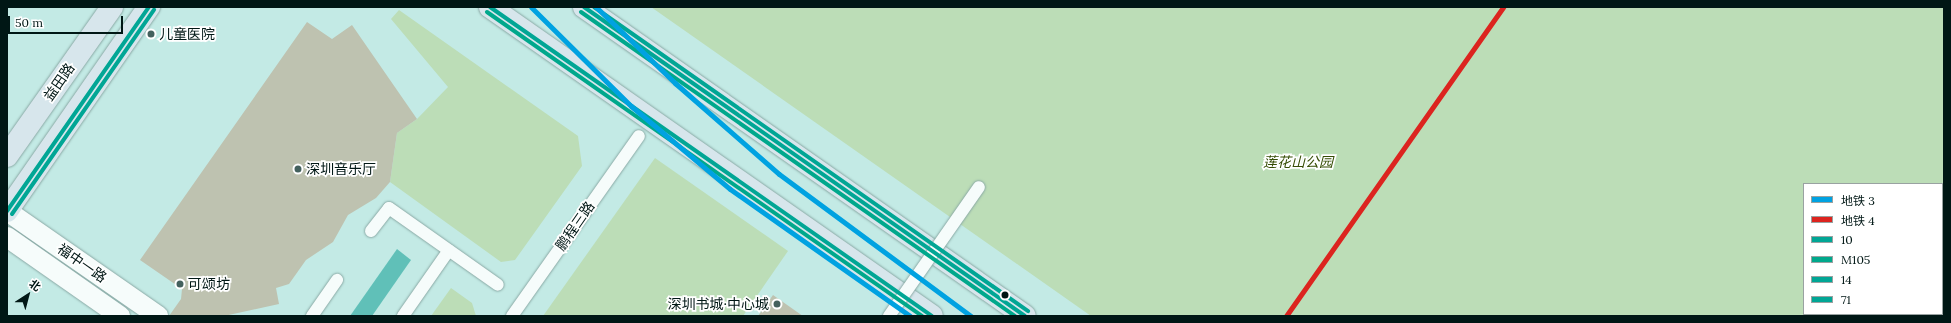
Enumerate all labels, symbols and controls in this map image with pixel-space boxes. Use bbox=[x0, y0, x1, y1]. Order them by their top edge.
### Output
scale bar bbox=[10, 8, 125, 34]
text: 50 m bbox=[15, 15, 43, 30]
place label: 儿童医院 bbox=[159, 26, 215, 42]
marker: 儿童医院 bbox=[146, 29, 156, 39]
street label: 益田路 bbox=[40, 60, 78, 104]
park label: 莲花山公园 bbox=[1263, 154, 1333, 170]
place label: 深圳音乐厅 bbox=[306, 161, 376, 177]
marker: 深圳音乐厅 bbox=[293, 164, 303, 174]
legend bbox=[1803, 183, 1943, 315]
text: 地铁 3 bbox=[1841, 193, 1875, 208]
street label: 鹏程三路 bbox=[552, 198, 598, 254]
text: 地铁 4 bbox=[1841, 213, 1875, 228]
text: 10 bbox=[1841, 232, 1853, 247]
street label: 福中一路 bbox=[54, 240, 110, 286]
text: M105 bbox=[1841, 252, 1870, 267]
text: 14 bbox=[1841, 272, 1852, 287]
north arrow bbox=[8, 275, 48, 315]
text: 北 bbox=[26, 276, 44, 294]
place label: 可颂坊 bbox=[188, 276, 230, 292]
marker: 可颂坊 bbox=[175, 279, 185, 289]
unlabelled marker bbox=[1000, 290, 1010, 300]
text: 71 bbox=[1841, 292, 1851, 307]
place label: 深圳书城·中心城 bbox=[668, 296, 769, 312]
marker: 深圳书城·中心城 bbox=[772, 299, 782, 309]

